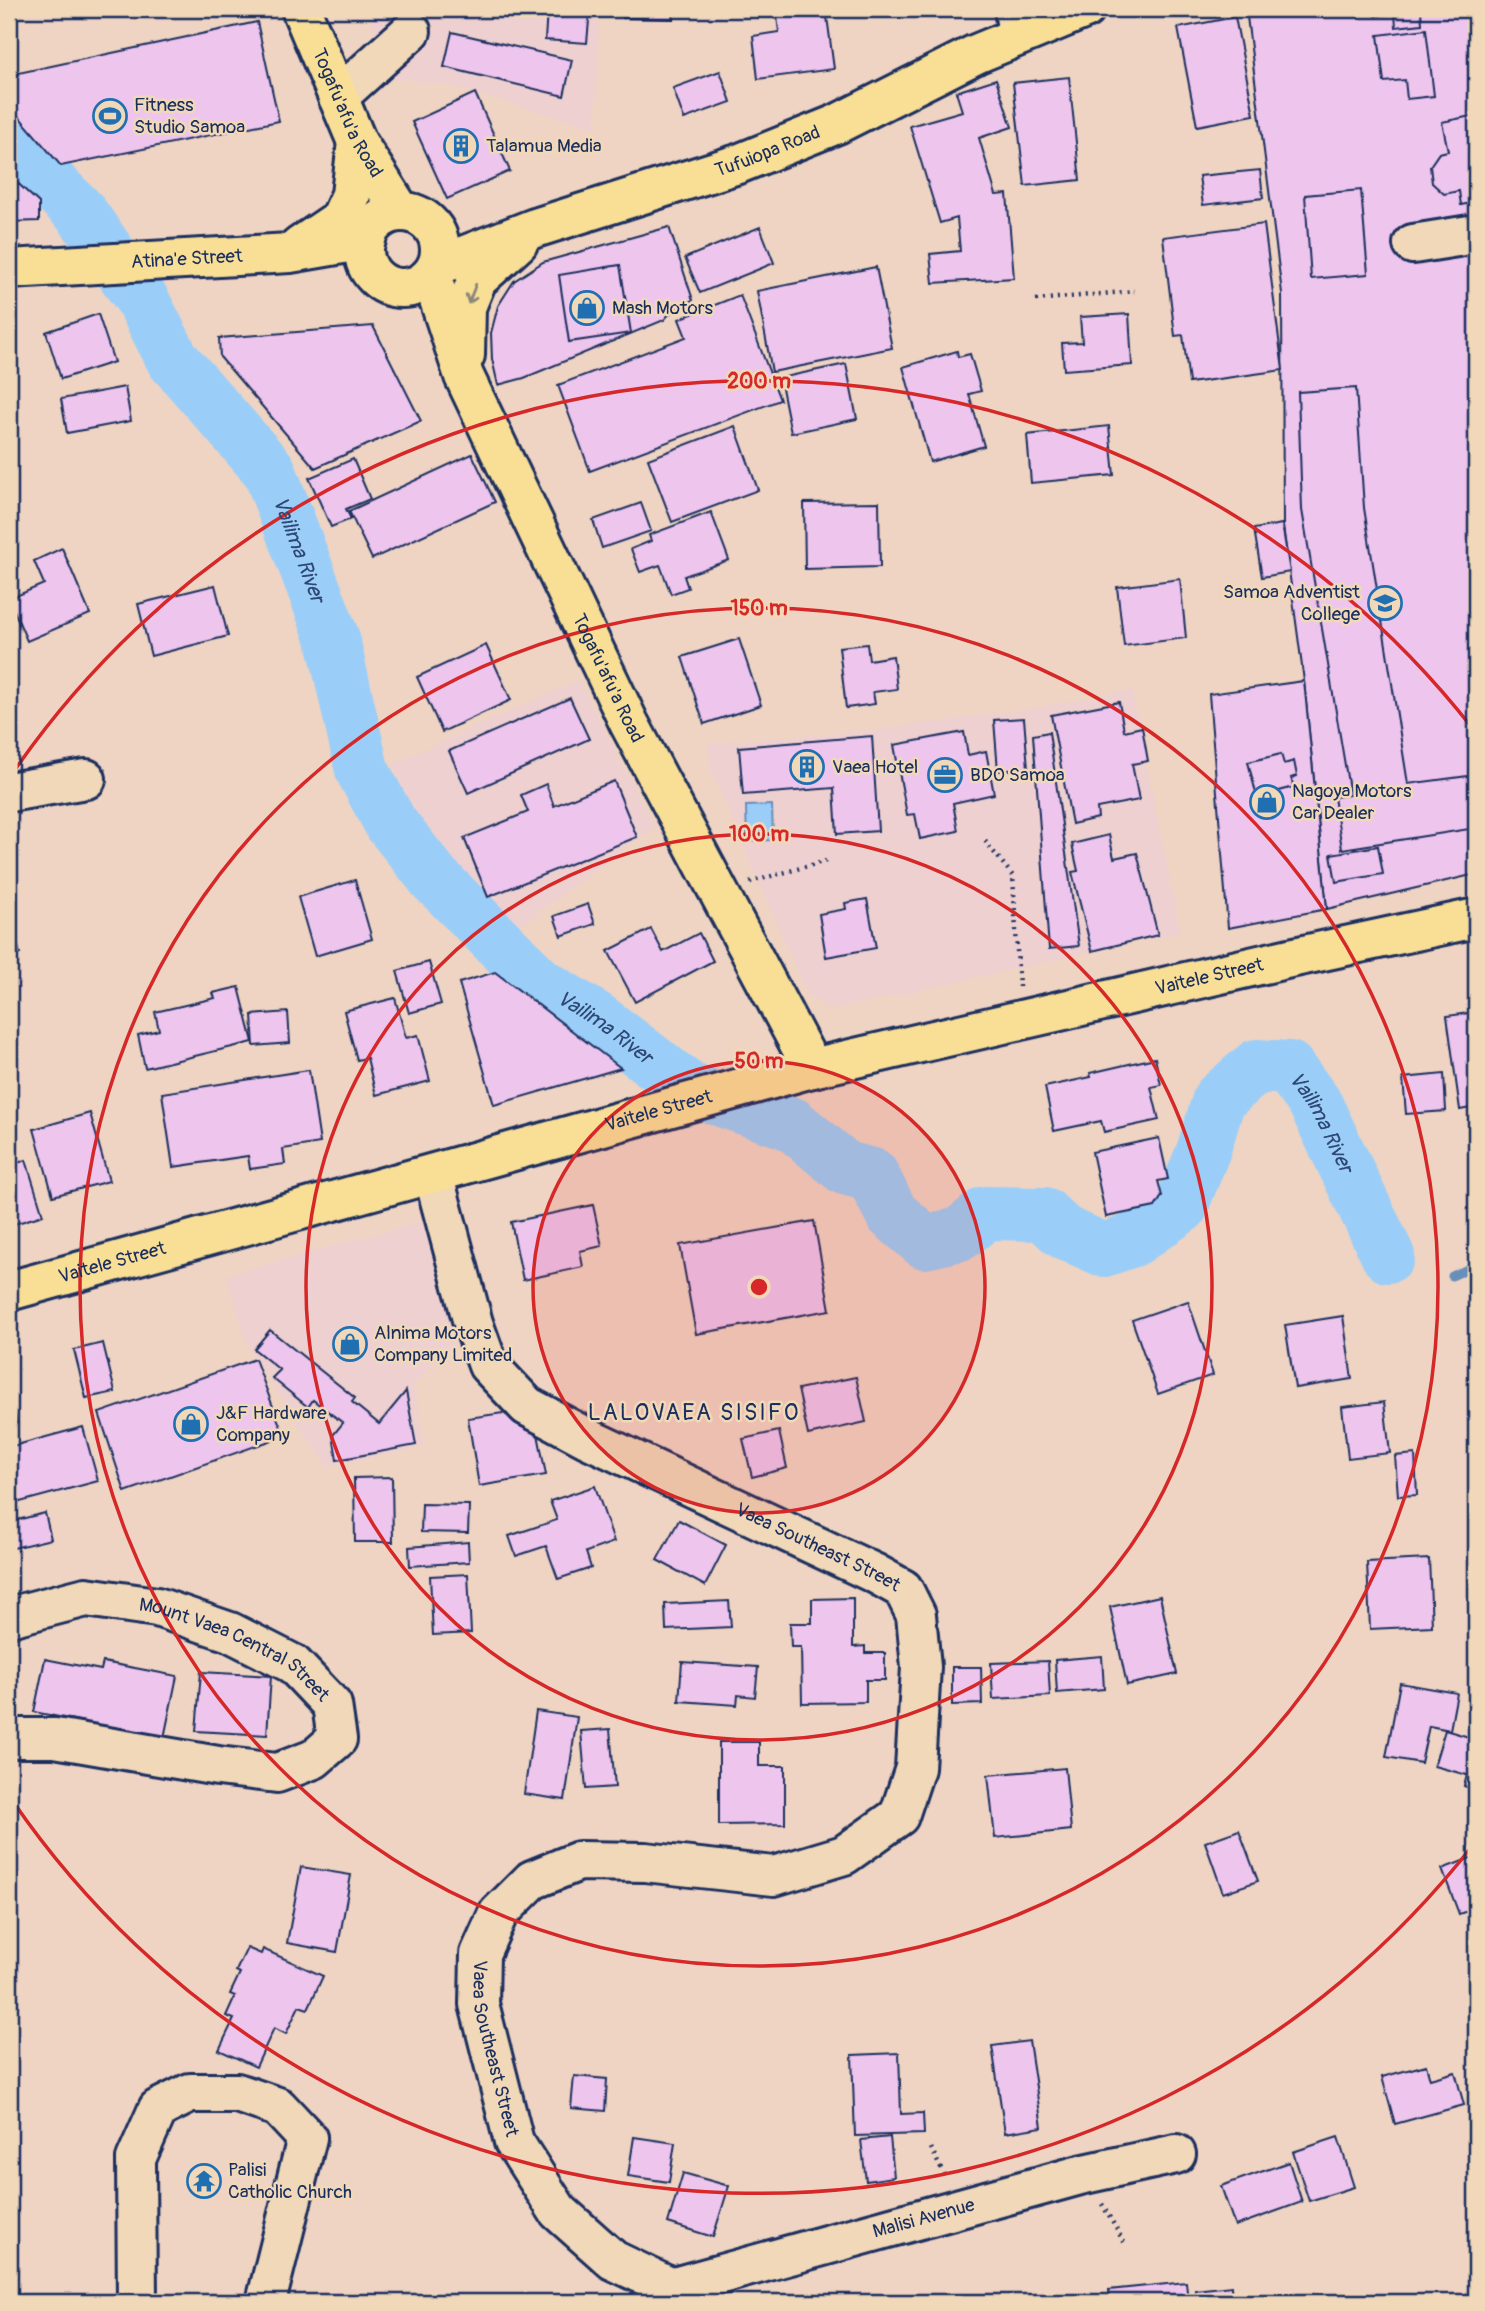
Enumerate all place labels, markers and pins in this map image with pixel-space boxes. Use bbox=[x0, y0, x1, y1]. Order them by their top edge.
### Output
place label: Fitness Studio Samoa bbox=[134, 93, 245, 139]
sports icon: Fitness Studio Samoa bbox=[91, 97, 129, 135]
building icon: Talamua Media bbox=[442, 127, 480, 165]
place label: Talamua Media bbox=[486, 134, 602, 158]
shop icon: Mash Motors bbox=[568, 289, 606, 327]
place label: Mash Motors bbox=[612, 296, 714, 320]
place label: Samoa Adventist College bbox=[1223, 580, 1361, 626]
school or university icon: Samoa Adventist College bbox=[1366, 584, 1404, 622]
building icon: Vaea Hotel bbox=[788, 748, 826, 786]
place label: Vaea Hotel bbox=[832, 755, 918, 779]
office icon: BDO Samoa bbox=[926, 756, 964, 794]
place label: BDO Samoa bbox=[970, 763, 1065, 787]
place label: Nagoya Motors Car Dealer bbox=[1292, 779, 1412, 825]
shop icon: Nagoya Motors Car Dealer bbox=[1248, 783, 1286, 821]
centre of rings bbox=[747, 1275, 771, 1299]
place label: Alnima Motors Company Limited bbox=[374, 1321, 512, 1367]
shop icon: Alnima Motors Company Limited bbox=[331, 1325, 369, 1363]
place label: J&F Hardware Company bbox=[216, 1401, 327, 1447]
shop icon: J&F Hardware Company bbox=[172, 1405, 210, 1443]
place label: Palisi Catholic Church bbox=[228, 2158, 352, 2204]
temple icon: Palisi Catholic Church bbox=[185, 2162, 223, 2200]

